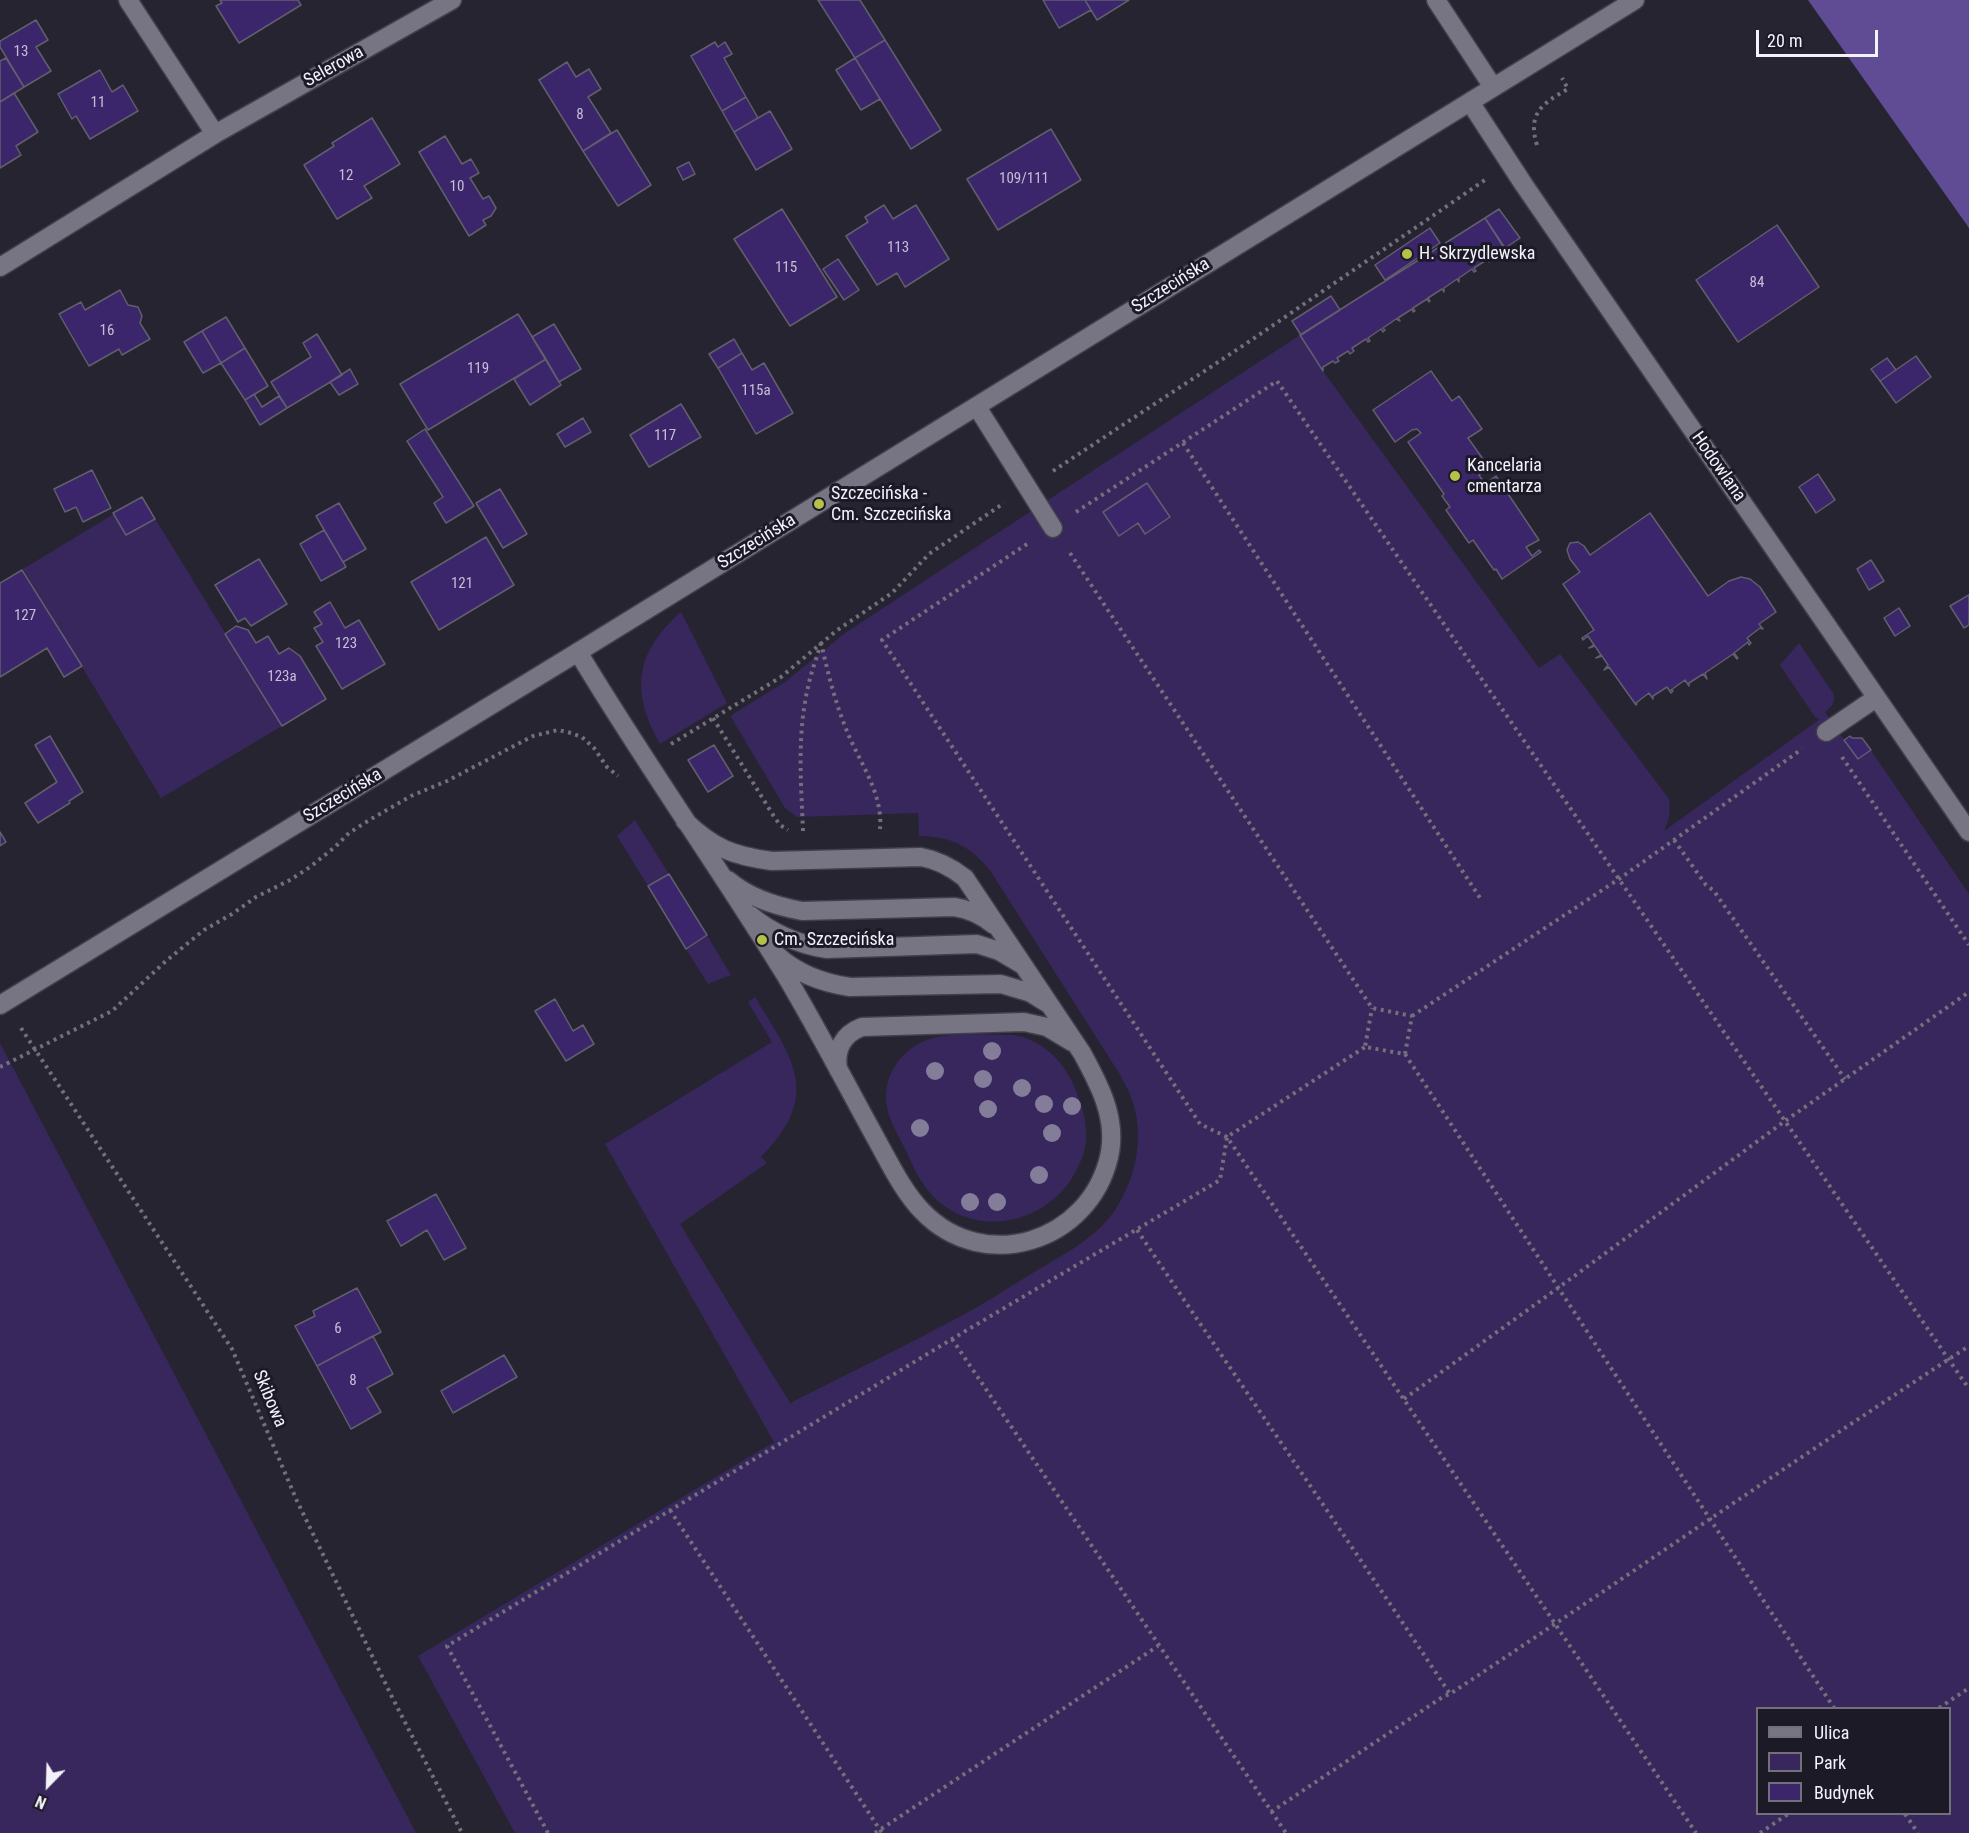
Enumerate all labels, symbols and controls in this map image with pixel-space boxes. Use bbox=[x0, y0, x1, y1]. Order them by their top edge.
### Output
scale bar bbox=[1759, 18, 1880, 56]
text: 20 m bbox=[1767, 30, 1802, 51]
street label: Selerowa bbox=[300, 42, 368, 92]
house number: 13 bbox=[14, 43, 28, 61]
house number: 11 bbox=[91, 94, 105, 112]
house number: 8 bbox=[576, 106, 584, 124]
house number: 12 bbox=[339, 167, 353, 185]
house number: 109/111 bbox=[999, 170, 1049, 188]
house number: 10 bbox=[450, 178, 464, 196]
house number: 113 bbox=[887, 239, 909, 257]
place label: H. Skrzydlewska bbox=[1419, 243, 1535, 265]
marker: H. Skrzydlewska bbox=[1400, 247, 1414, 261]
street label: Szczecińska bbox=[1128, 254, 1214, 318]
house number: 115 bbox=[775, 259, 797, 277]
house number: 84 bbox=[1750, 274, 1764, 292]
house number: 16 bbox=[100, 322, 114, 340]
house number: 119 bbox=[467, 360, 489, 378]
house number: 115a bbox=[741, 382, 771, 400]
house number: 117 bbox=[654, 427, 676, 445]
street label: Hodowlana bbox=[1686, 428, 1750, 506]
place label: Kancelaria cmentarza bbox=[1467, 455, 1542, 498]
marker: Kancelaria cmentarza bbox=[1448, 469, 1462, 483]
place label: Szczecińska - Cm. Szczecińska bbox=[831, 483, 951, 526]
marker: Szczecińska - Cm. Szczecińska bbox=[812, 497, 826, 511]
street label: Szczecińska bbox=[714, 510, 800, 574]
house number: 121 bbox=[451, 575, 473, 593]
house number: 127 bbox=[14, 607, 36, 625]
house number: 123 bbox=[335, 635, 357, 653]
house number: 123a bbox=[267, 668, 297, 686]
street label: Szczecińska bbox=[300, 764, 386, 828]
place label: Cm. Szczecińska bbox=[774, 929, 894, 951]
marker: Cm. Szczecińska bbox=[755, 933, 769, 947]
house number: 6 bbox=[334, 1320, 342, 1338]
street label: Skibowa bbox=[247, 1367, 291, 1431]
house number: 8 bbox=[349, 1372, 357, 1390]
legend bbox=[1756, 1707, 1951, 1815]
text: Ulica bbox=[1814, 1722, 1849, 1743]
text: Park bbox=[1814, 1752, 1846, 1773]
north arrow bbox=[18, 1755, 78, 1815]
text: Budynek bbox=[1814, 1782, 1874, 1803]
text: N bbox=[33, 1791, 49, 1813]

